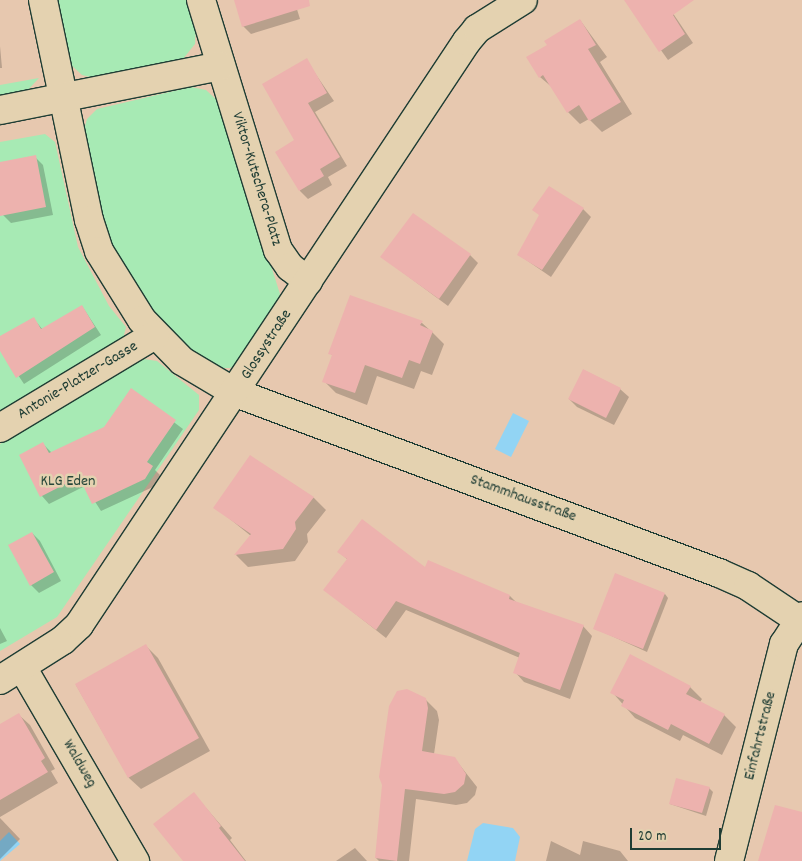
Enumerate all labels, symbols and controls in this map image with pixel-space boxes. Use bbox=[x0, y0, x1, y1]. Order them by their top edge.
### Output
street label: Viktor-Kutschera-Platz bbox=[227, 110, 285, 248]
street label: Glossystraße bbox=[237, 306, 297, 384]
street label: Antonie-Platzer-Gasse bbox=[14, 337, 142, 425]
street label: Stammhausstraße bbox=[467, 471, 579, 527]
park label: KLG Eden bbox=[41, 472, 95, 492]
street label: Einfahrtstraße bbox=[741, 690, 781, 782]
street label: Waldweg bbox=[58, 737, 100, 791]
scale bar bbox=[632, 818, 723, 850]
text: 20 m bbox=[638, 826, 666, 848]

